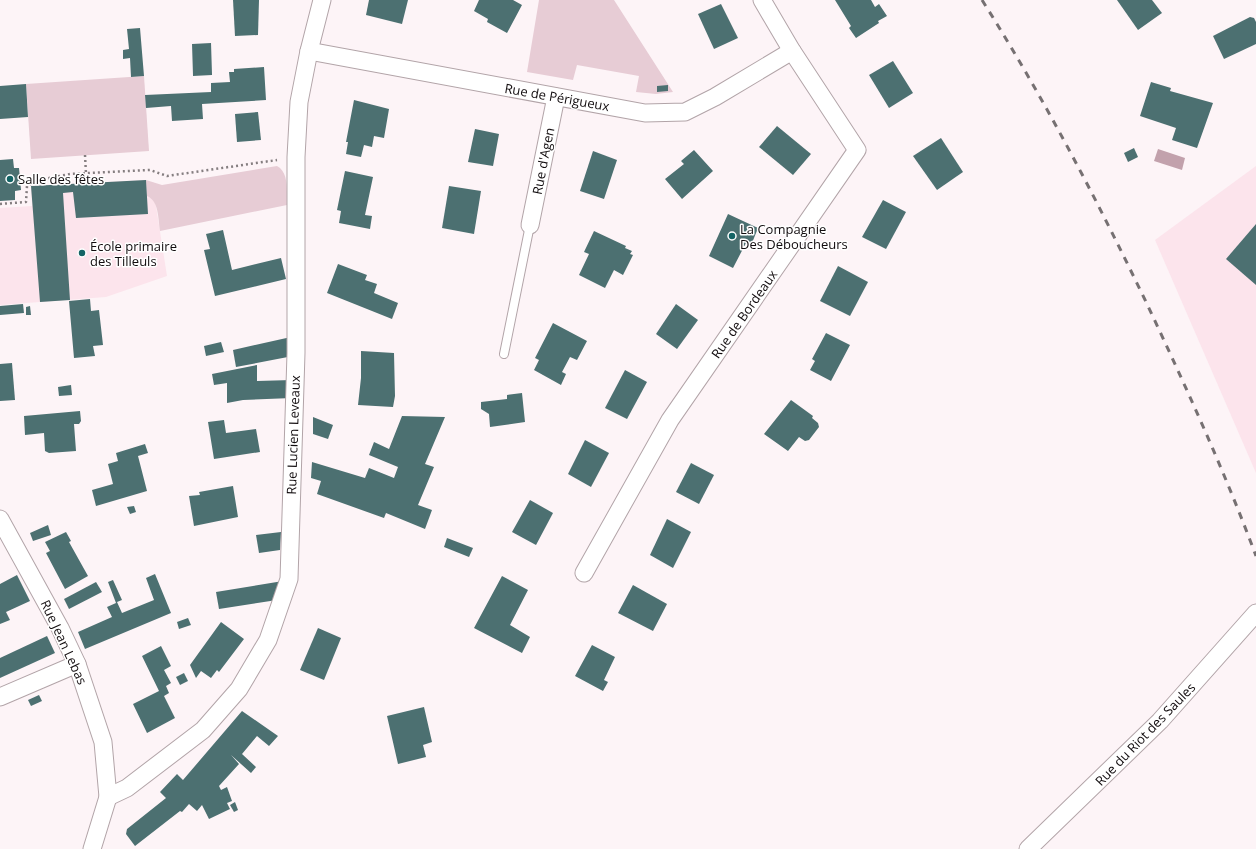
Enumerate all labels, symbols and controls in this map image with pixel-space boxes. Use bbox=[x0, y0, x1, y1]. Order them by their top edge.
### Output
street label: Rue de Périgueux bbox=[503, 79, 611, 115]
street label: Rue d'Agen bbox=[528, 126, 558, 196]
place label: Salle des fêtes bbox=[18, 170, 104, 188]
marker: Salle des fêtes bbox=[5, 174, 15, 184]
place label: La Compagnie Des Déboucheurs bbox=[740, 220, 848, 253]
marker: La Compagnie Des Déboucheurs bbox=[727, 231, 737, 241]
place label: École primaire des Tilleuls bbox=[90, 237, 177, 270]
marker: École primaire des Tilleuls bbox=[77, 248, 87, 258]
street label: Rue de Bordeaux bbox=[707, 266, 781, 362]
street label: Rue Lucien Leveaux bbox=[282, 375, 304, 495]
street label: Rue Jean Lebas bbox=[37, 597, 91, 687]
street label: Rue du Riot des Saules bbox=[1091, 678, 1199, 790]

